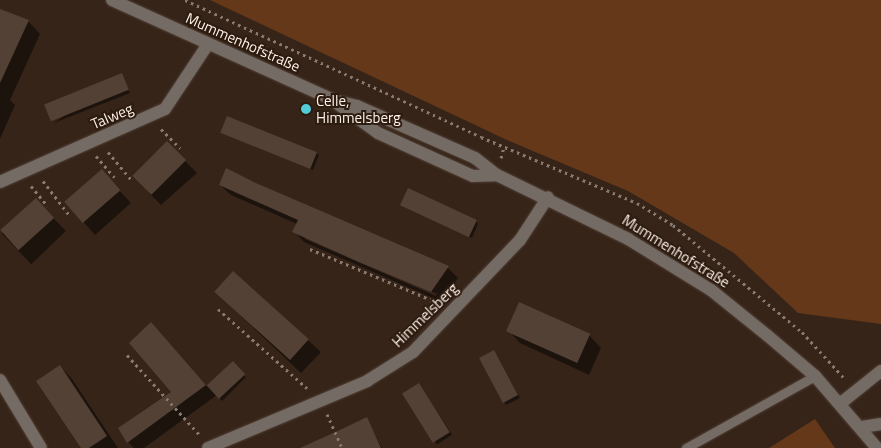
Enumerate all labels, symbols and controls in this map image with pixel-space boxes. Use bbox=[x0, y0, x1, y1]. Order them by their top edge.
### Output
street label: Mummenhofstraße bbox=[183, 9, 303, 75]
place label: Celle, Himmelsberg bbox=[316, 91, 401, 126]
street label: Talweg bbox=[88, 99, 136, 133]
marker: Celle, Himmelsberg bbox=[300, 103, 312, 115]
street label: Mummenhofstraße bbox=[619, 211, 733, 291]
street label: Himmelsberg bbox=[388, 279, 462, 351]

